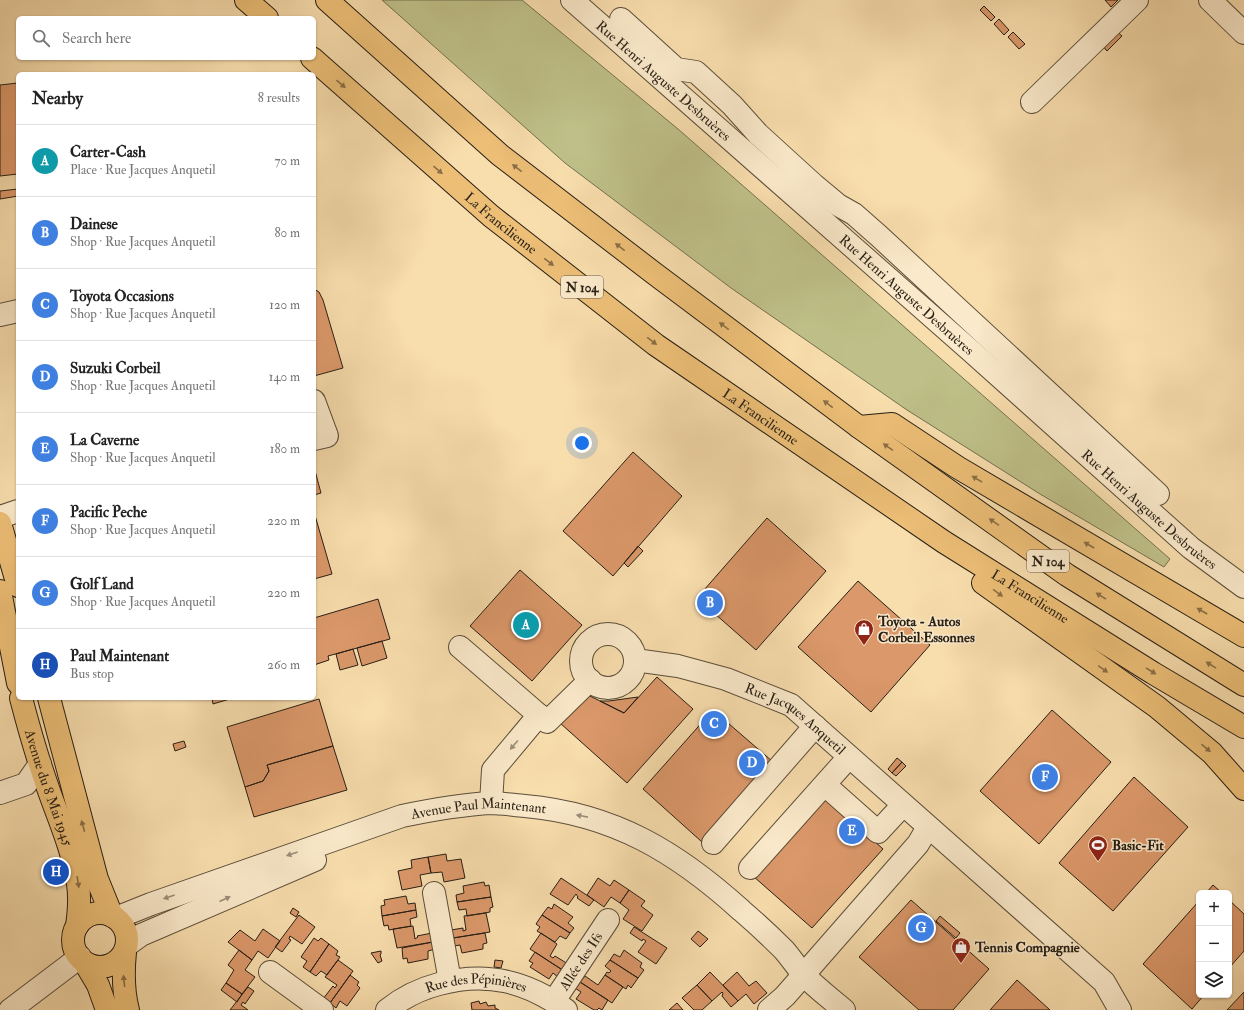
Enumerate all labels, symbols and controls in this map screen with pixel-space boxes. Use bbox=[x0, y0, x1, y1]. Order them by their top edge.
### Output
search box bbox=[16, 16, 316, 60]
street label: Rue Henri Auguste Desbruères bbox=[592, 17, 734, 145]
icon: search bbox=[30, 27, 52, 49]
text: Search here bbox=[62, 29, 131, 48]
one-way arrow bbox=[336, 79, 346, 88]
text: Nearby bbox=[32, 88, 83, 109]
text: 8 results bbox=[258, 90, 300, 106]
text: Carter-Cash bbox=[70, 143, 146, 162]
text: A bbox=[41, 153, 49, 169]
text: 70 m bbox=[275, 153, 300, 169]
text: Place · Rue Jacques Anquetil bbox=[70, 162, 216, 178]
one-way arrow bbox=[434, 165, 443, 174]
one-way arrow bbox=[512, 165, 522, 173]
street label: La Francilienne bbox=[461, 189, 540, 258]
text: Dainese bbox=[70, 215, 118, 234]
text: B bbox=[41, 225, 49, 241]
text: 80 m bbox=[274, 225, 300, 241]
street label: Rue Henri Auguste Desbruères bbox=[836, 231, 978, 359]
text: Shop · Rue Jacques Anquetil bbox=[70, 234, 216, 250]
one-way arrow bbox=[615, 243, 626, 252]
one-way arrow bbox=[544, 257, 555, 266]
road number: N 104 bbox=[561, 276, 603, 298]
text: Toyota Occasions bbox=[70, 287, 174, 306]
text: C bbox=[40, 297, 50, 313]
text: 120 m bbox=[269, 297, 300, 313]
text: Shop · Rue Jacques Anquetil bbox=[70, 306, 216, 322]
one-way arrow bbox=[718, 322, 729, 330]
one-way arrow bbox=[646, 337, 657, 346]
text: Suzuki Corbeil bbox=[70, 359, 161, 378]
text: D bbox=[40, 369, 50, 385]
text: 140 m bbox=[269, 369, 300, 385]
text: Shop · Rue Jacques Anquetil bbox=[70, 378, 216, 394]
street label: La Francilienne bbox=[719, 385, 802, 449]
one-way arrow bbox=[823, 400, 833, 408]
text: La Caverne bbox=[70, 431, 139, 450]
your location bbox=[572, 433, 592, 453]
text: E bbox=[40, 441, 50, 457]
text: 180 m bbox=[270, 441, 300, 457]
one-way arrow bbox=[882, 443, 893, 451]
street label: Rue Henri Auguste Desbruères bbox=[1078, 446, 1220, 573]
text: Shop · Rue Jacques Anquetil bbox=[70, 450, 216, 466]
one-way arrow bbox=[971, 476, 983, 483]
text: Pacific Peche bbox=[70, 503, 147, 522]
text: F bbox=[41, 513, 49, 529]
text: 220 m bbox=[267, 513, 300, 529]
one-way arrow bbox=[988, 518, 999, 526]
text: Shop · Rue Jacques Anquetil bbox=[70, 522, 216, 538]
one-way arrow bbox=[1083, 542, 1095, 549]
road number: N 104 bbox=[1027, 550, 1069, 572]
street label: La Francilienne bbox=[988, 566, 1072, 627]
text: Golf Land bbox=[70, 575, 134, 594]
text: G bbox=[40, 585, 50, 601]
text: 220 m bbox=[267, 585, 300, 601]
pin: B bbox=[697, 588, 723, 618]
one-way arrow bbox=[992, 589, 1003, 597]
one-way arrow bbox=[1096, 592, 1106, 600]
text: Shop · Rue Jacques Anquetil bbox=[70, 594, 216, 610]
one-way arrow bbox=[1196, 607, 1208, 614]
pin: A bbox=[513, 610, 539, 640]
place label: Toyota - Autos Corbeil Essonnes bbox=[877, 613, 975, 646]
shop icon: Toyota - Autos Corbeil Essonnes bbox=[853, 618, 875, 646]
text: Paul Maintenant bbox=[70, 647, 169, 666]
text: H bbox=[40, 657, 50, 673]
text: 260 m bbox=[267, 657, 300, 673]
one-way arrow bbox=[1205, 662, 1217, 669]
one-way arrow bbox=[1098, 664, 1109, 673]
text: Bus stop bbox=[70, 666, 114, 682]
one-way arrow bbox=[1145, 667, 1156, 675]
street label: Rue Jacques Anquetil bbox=[742, 679, 849, 759]
pin: C bbox=[701, 709, 727, 739]
street label: Avenue du 8 Mai 1945 bbox=[21, 727, 76, 849]
one-way arrow bbox=[510, 740, 519, 750]
one-way arrow bbox=[1201, 743, 1211, 752]
pin: D bbox=[739, 748, 765, 778]
pin: F bbox=[1032, 762, 1058, 792]
street label: Avenue Paul Maintenant bbox=[409, 795, 548, 823]
one-way arrow bbox=[576, 812, 588, 818]
pin: E bbox=[839, 816, 865, 846]
one-way arrow bbox=[79, 819, 85, 832]
sports icon: Basic-Fit bbox=[1087, 834, 1109, 862]
place label: Basic-Fit bbox=[1112, 837, 1164, 854]
one-way arrow bbox=[286, 851, 298, 857]
pin: H bbox=[43, 857, 69, 887]
one-way arrow bbox=[75, 876, 81, 888]
map controls bbox=[1196, 890, 1232, 998]
button: + bbox=[1196, 890, 1232, 926]
one-way arrow bbox=[163, 894, 175, 900]
one-way arrow bbox=[219, 896, 231, 902]
pin: G bbox=[908, 913, 934, 943]
button: − bbox=[1196, 926, 1232, 962]
street label: Allée des Ifs bbox=[555, 929, 607, 994]
shop icon: Tennis Compagnie bbox=[950, 936, 972, 964]
place label: Tennis Compagnie bbox=[974, 939, 1080, 957]
button: layers bbox=[1196, 962, 1232, 998]
street label: Rue des Pépinières bbox=[423, 970, 530, 997]
one-way arrow bbox=[120, 975, 127, 987]

